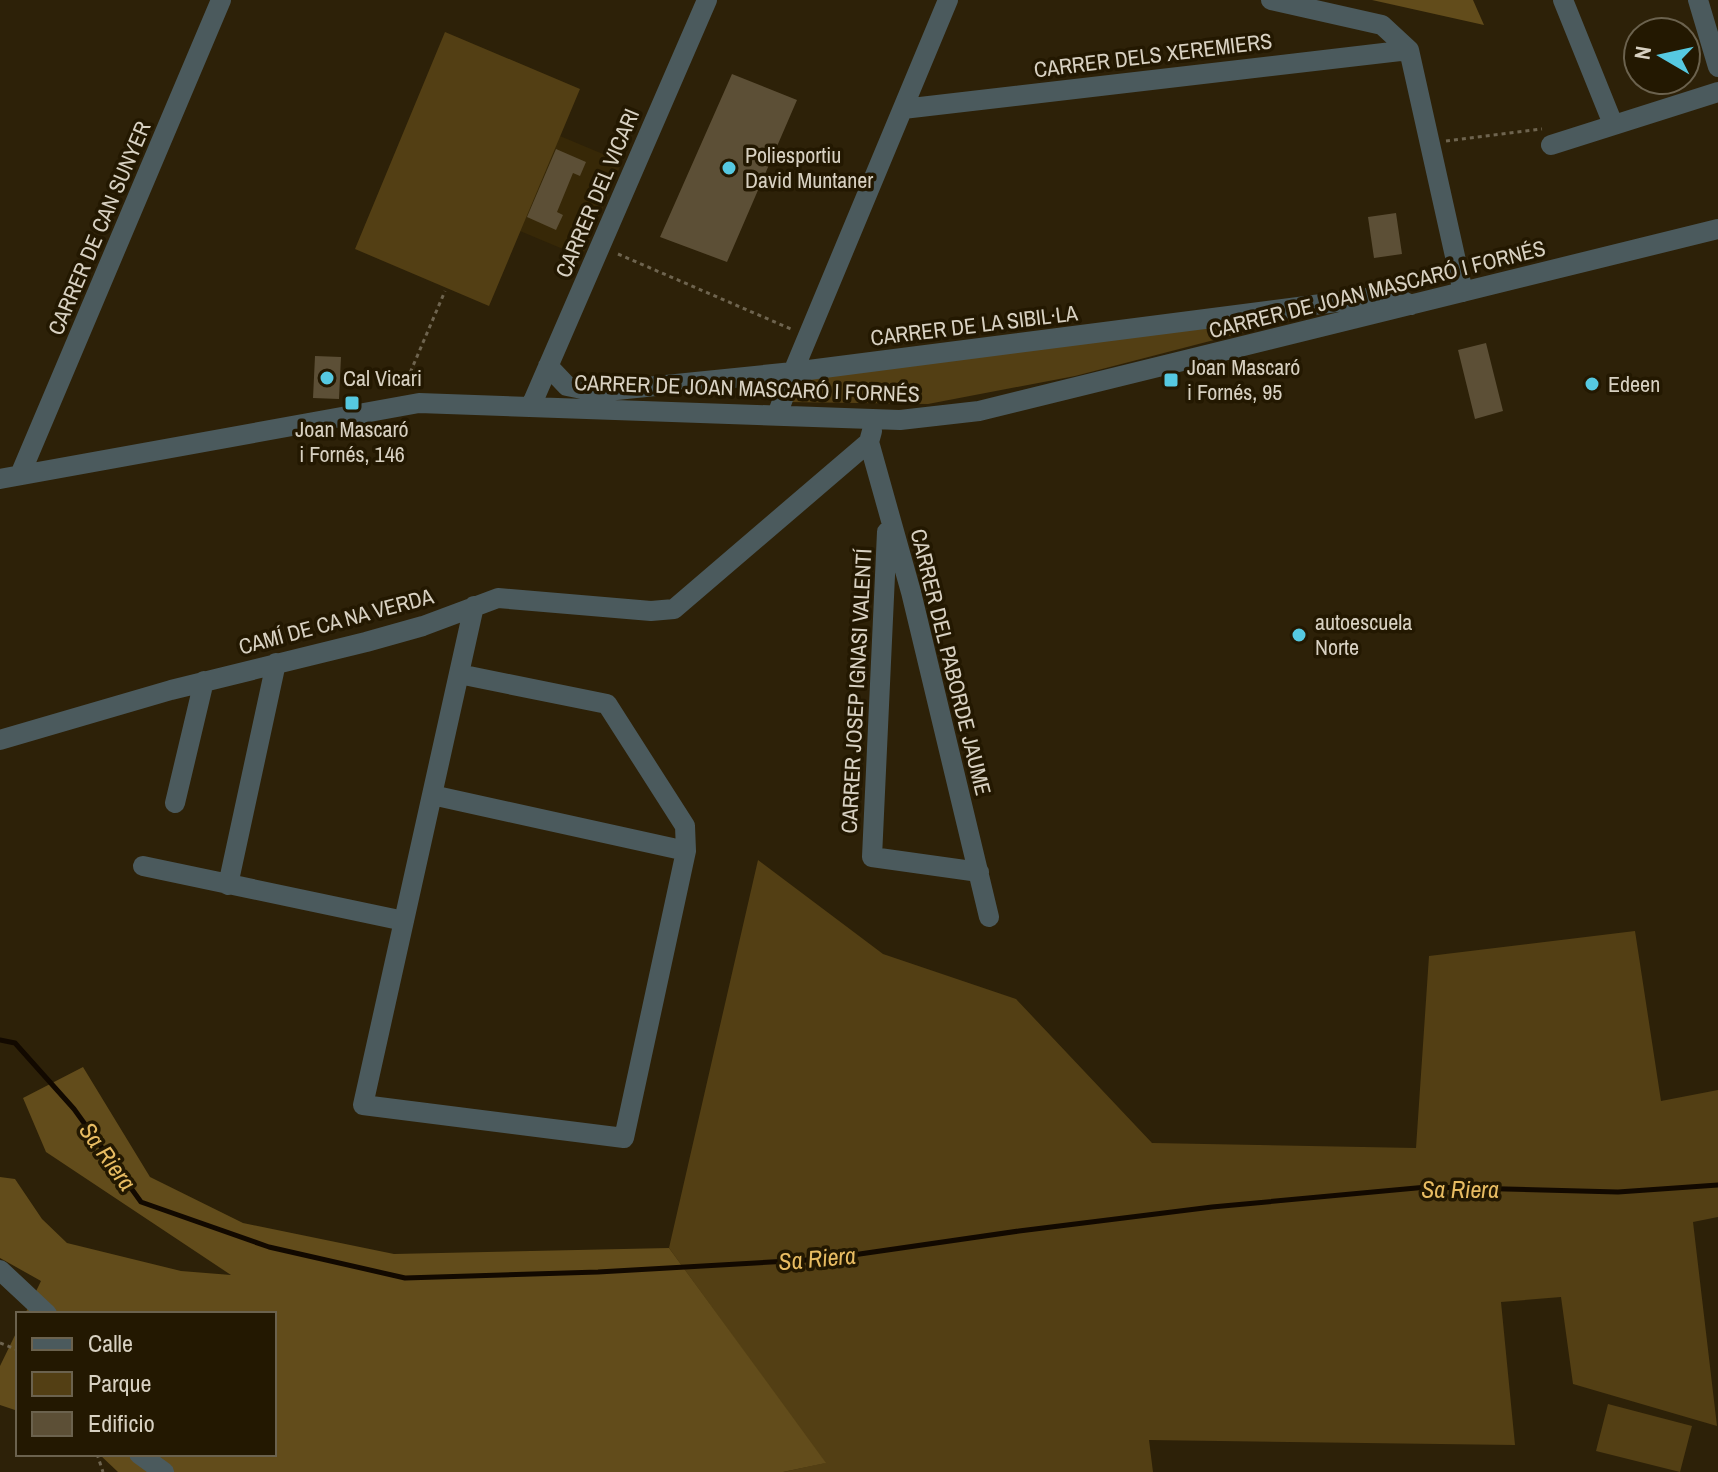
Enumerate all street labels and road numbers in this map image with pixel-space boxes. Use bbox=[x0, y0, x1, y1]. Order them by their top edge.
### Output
street label: CARRER DELS XEREMIERS bbox=[1032, 26, 1274, 84]
street label: CARRER DEL VICARI bbox=[548, 104, 646, 282]
street label: CARRER DE CAN SUNYER bbox=[40, 116, 158, 340]
street label: CARRER DE JOAN MASCARÓ I FORNÉS bbox=[1206, 233, 1548, 345]
street label: CARRER DE LA SIBIL·LA bbox=[869, 297, 1080, 353]
street label: CARRER DE JOAN MASCARÓ I FORNÉS bbox=[574, 367, 920, 409]
street label: CARRER DEL PABORDE JAUME bbox=[903, 526, 999, 798]
street label: CARRER JOSEP IGNASI VALENTÍ bbox=[834, 548, 878, 834]
street label: CAMÍ DE CA NA VERDA bbox=[235, 580, 438, 661]

